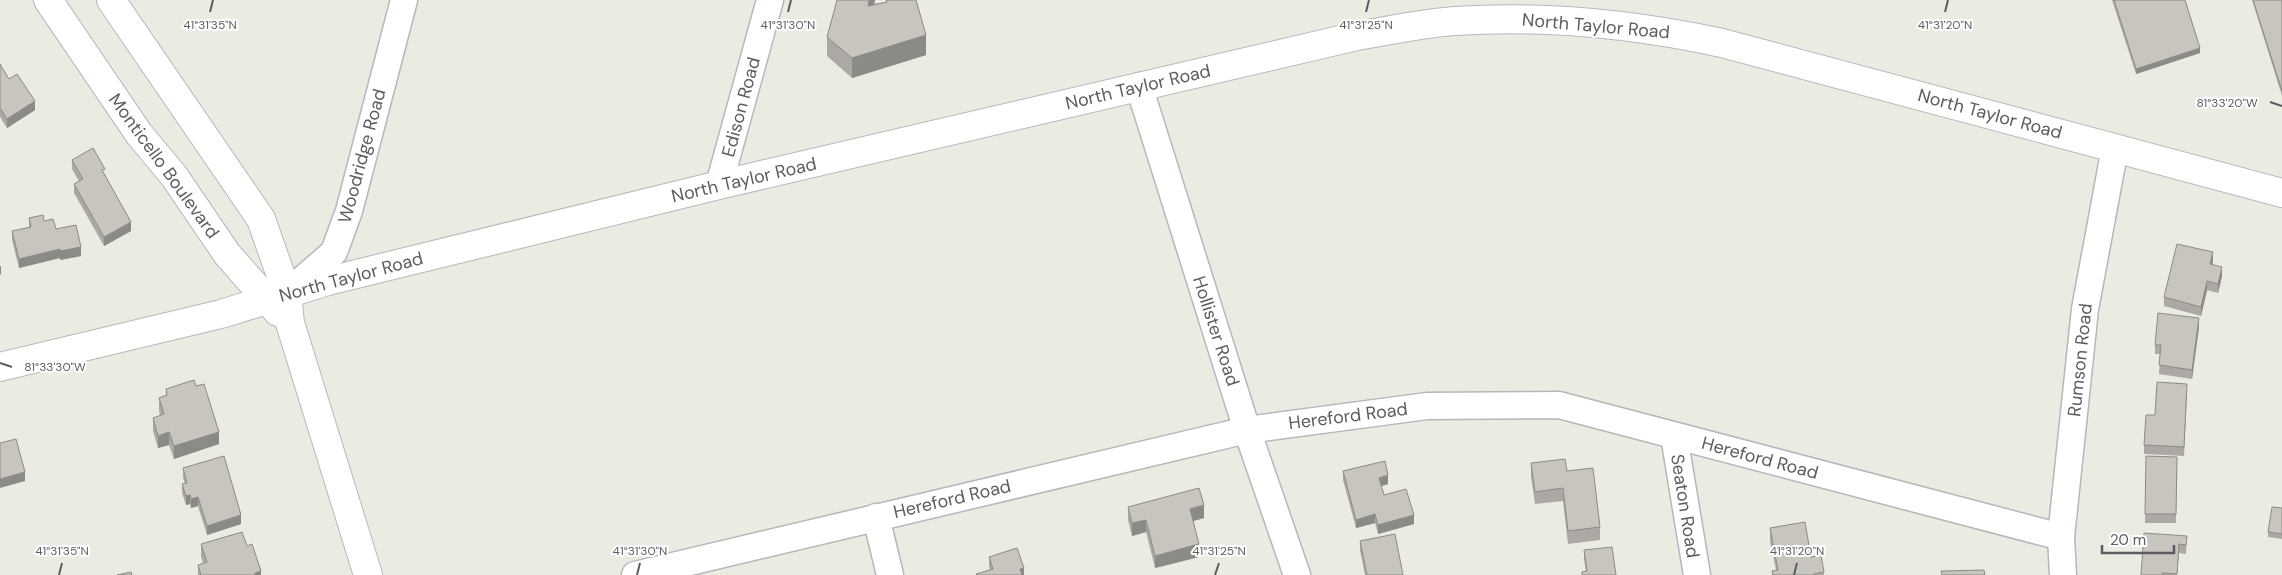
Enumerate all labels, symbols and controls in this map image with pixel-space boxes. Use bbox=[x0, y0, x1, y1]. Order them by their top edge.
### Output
street label: North Taylor Road bbox=[1521, 8, 1671, 44]
text: 41°31'35"N bbox=[183, 17, 237, 33]
text: 41°31'30"N bbox=[761, 17, 815, 33]
text: 41°31'25"N bbox=[1339, 17, 1393, 33]
text: 41°31'20"N bbox=[1918, 17, 1972, 33]
street label: Edison Road bbox=[716, 54, 766, 160]
street label: North Taylor Road bbox=[1063, 59, 1213, 115]
street label: North Taylor Road bbox=[1915, 83, 2065, 145]
street label: Woodridge Road bbox=[333, 86, 391, 226]
street label: Monticello Boulevard bbox=[103, 89, 225, 243]
text: 81°33'20"W bbox=[2196, 95, 2258, 111]
street label: North Taylor Road bbox=[669, 152, 819, 208]
street label: North Taylor Road bbox=[276, 246, 426, 308]
street label: Hollister Road bbox=[1187, 273, 1245, 389]
street label: Rumson Road bbox=[2062, 302, 2098, 418]
text: 81°33'30"W bbox=[24, 359, 86, 375]
street label: Hereford Road bbox=[1287, 397, 1409, 435]
street label: Hereford Road bbox=[1699, 431, 1821, 485]
street label: Seaton Road bbox=[1665, 452, 1705, 560]
street label: Hereford Road bbox=[891, 474, 1013, 524]
scale bar bbox=[2102, 522, 2174, 554]
text: 20 m bbox=[2110, 530, 2146, 550]
text: 41°31'35"N bbox=[35, 543, 89, 559]
text: 41°31'30"N bbox=[613, 543, 667, 559]
text: 41°31'25"N bbox=[1192, 543, 1246, 559]
text: 41°31'20"N bbox=[1770, 543, 1824, 559]

